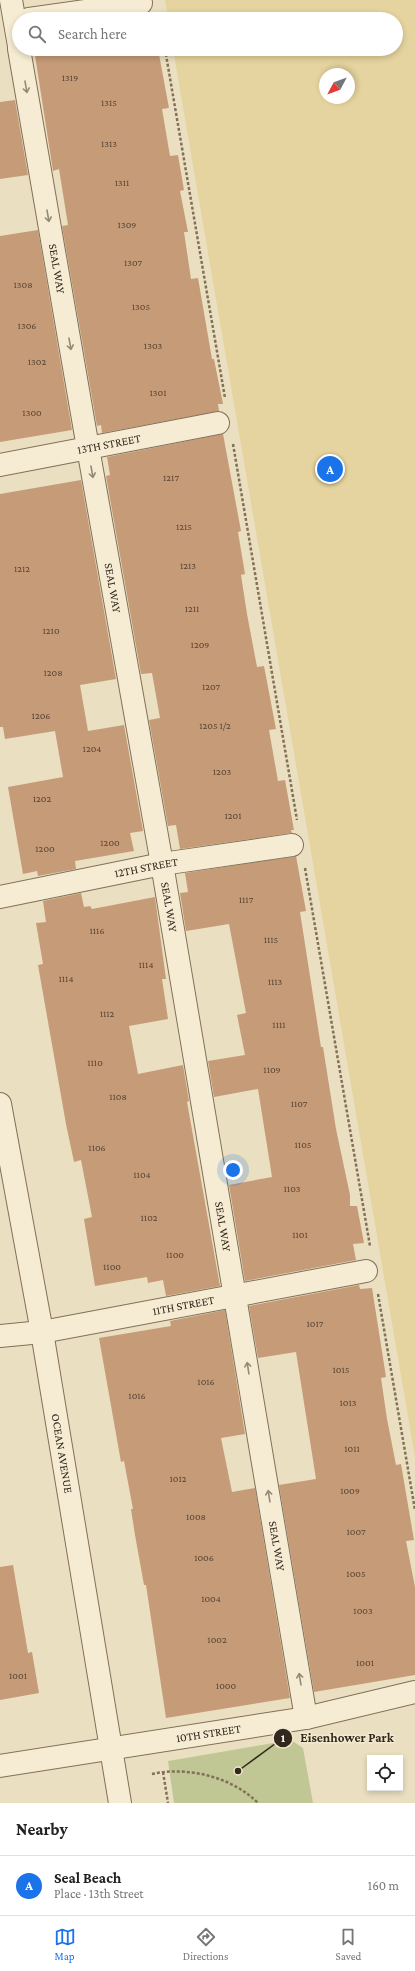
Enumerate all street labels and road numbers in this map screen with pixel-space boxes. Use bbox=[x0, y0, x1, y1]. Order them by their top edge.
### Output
street label: SEAL WAY bbox=[46, 243, 68, 295]
street label: 13TH STREET bbox=[76, 431, 142, 457]
street label: SEAL WAY bbox=[102, 562, 124, 615]
street label: 12TH STREET bbox=[113, 855, 179, 881]
street label: SEAL WAY bbox=[158, 881, 180, 934]
street label: SEAL WAY bbox=[212, 1200, 234, 1253]
street label: 11TH STREET bbox=[151, 1293, 216, 1318]
street label: OCEAN AVENUE bbox=[49, 1413, 76, 1495]
street label: SEAL WAY bbox=[266, 1520, 288, 1573]
street label: 10TH STREET bbox=[175, 1721, 242, 1745]

